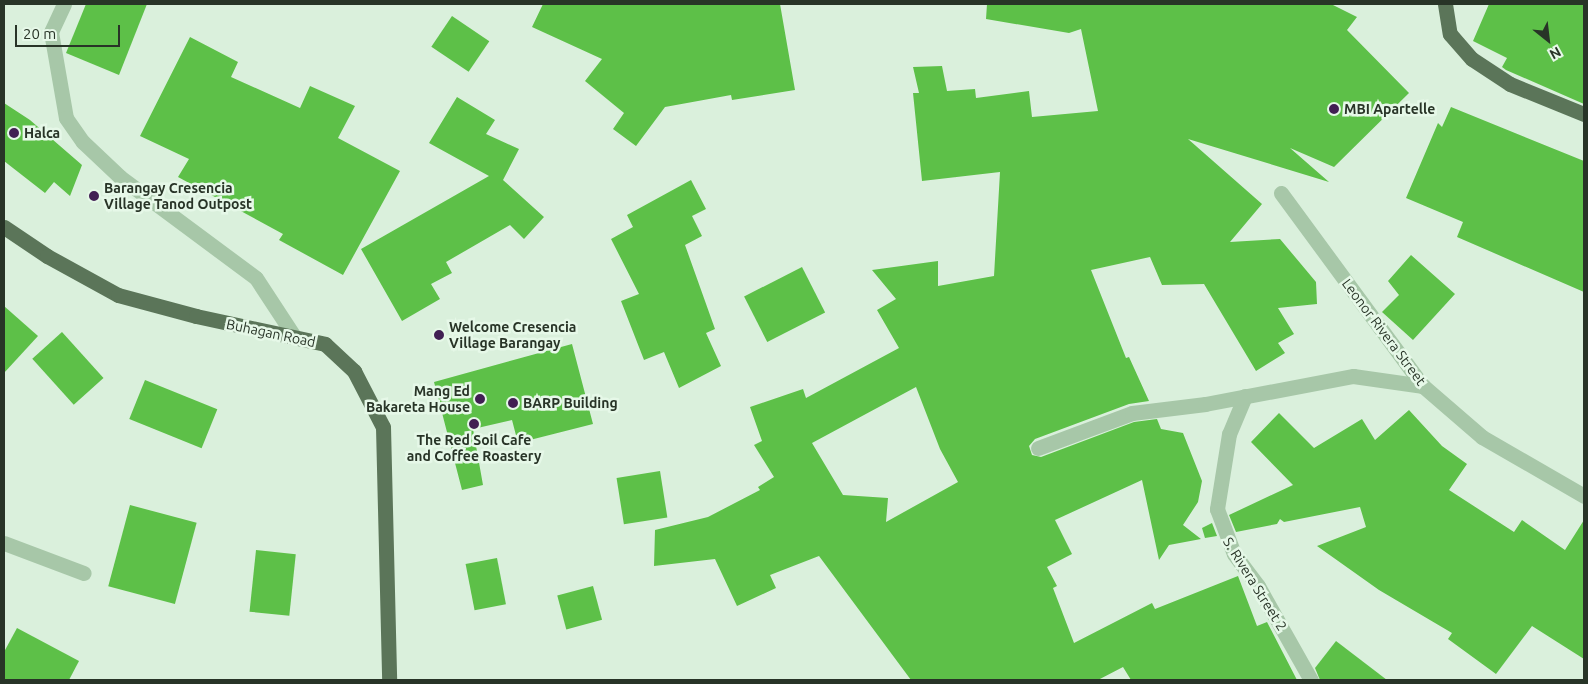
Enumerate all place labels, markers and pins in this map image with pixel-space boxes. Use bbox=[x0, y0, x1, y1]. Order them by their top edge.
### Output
place label: MBI Apartelle bbox=[1344, 101, 1435, 117]
marker: MBI Apartelle bbox=[1328, 103, 1340, 115]
place label: Halca bbox=[24, 125, 60, 141]
marker: Halca bbox=[8, 127, 20, 139]
place label: Barangay Cresencia Village Tanod Outpost bbox=[104, 180, 252, 212]
marker: Barangay Cresencia Village Tanod Outpost bbox=[88, 190, 100, 202]
place label: Welcome Cresencia Village Barangay bbox=[449, 319, 576, 352]
marker: Welcome Cresencia Village Barangay bbox=[433, 329, 445, 341]
place label: Mang Ed Bakareta House bbox=[366, 383, 470, 416]
marker: Mang Ed Bakareta House bbox=[474, 393, 486, 405]
place label: BARP Building bbox=[523, 395, 618, 411]
marker: BARP Building bbox=[507, 397, 519, 409]
marker: The Red Soil Cafe and Coffee Roastery bbox=[468, 418, 480, 430]
place label: The Red Soil Cafe and Coffee Roastery bbox=[407, 432, 541, 464]

